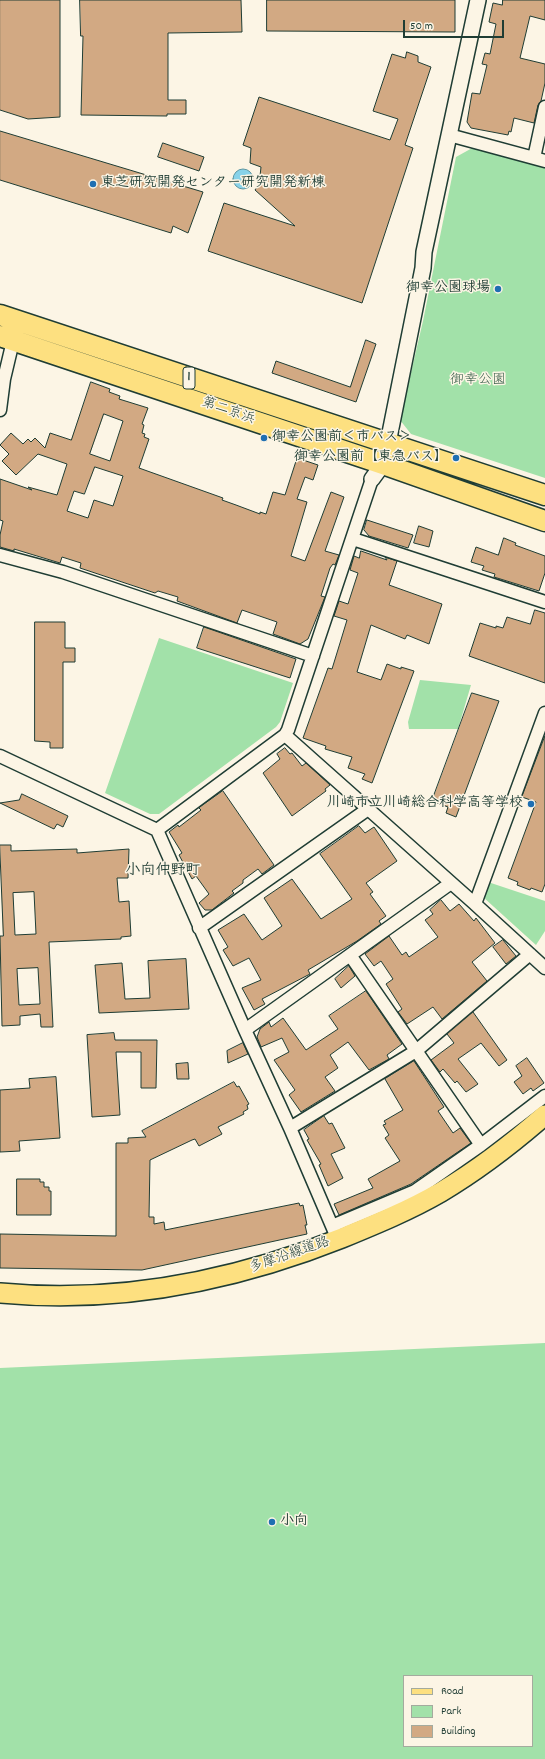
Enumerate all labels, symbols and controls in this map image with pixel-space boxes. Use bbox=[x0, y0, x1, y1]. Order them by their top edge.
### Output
scale bar bbox=[405, 12, 506, 38]
text: 50 m bbox=[410, 18, 433, 35]
place label: 東芝研究開発センター研究開発新棟 bbox=[101, 176, 325, 192]
marker: 東芝研究開発センター研究開発新棟 bbox=[88, 179, 98, 189]
place label: 御幸公園球場 bbox=[406, 281, 490, 297]
marker: 御幸公園球場 bbox=[493, 284, 503, 294]
road number: 1 bbox=[183, 367, 195, 389]
park label: 御幸公園 bbox=[450, 373, 506, 389]
street label: 第二京浜 bbox=[199, 395, 257, 429]
place label: 御幸公園前＜市バス＞ bbox=[272, 430, 412, 446]
marker: 御幸公園前＜市バス＞ bbox=[259, 433, 269, 443]
place label: 御幸公園前【東急バス】 bbox=[294, 450, 448, 466]
marker: 御幸公園前【東急バス】 bbox=[451, 453, 461, 463]
place label: 川崎市立川崎総合科学高等学校 bbox=[327, 796, 523, 812]
marker: 川崎市立川崎総合科学高等学校 bbox=[526, 799, 536, 809]
district label: 小向仲野町 bbox=[126, 863, 200, 881]
street label: 多摩沿線道路 bbox=[248, 1234, 332, 1278]
place label: 小向 bbox=[280, 1514, 308, 1530]
marker: 小向 bbox=[267, 1517, 277, 1527]
legend bbox=[403, 1675, 533, 1747]
text: Road bbox=[441, 1683, 463, 1700]
text: Park bbox=[441, 1703, 461, 1720]
text: Building bbox=[441, 1723, 476, 1740]

